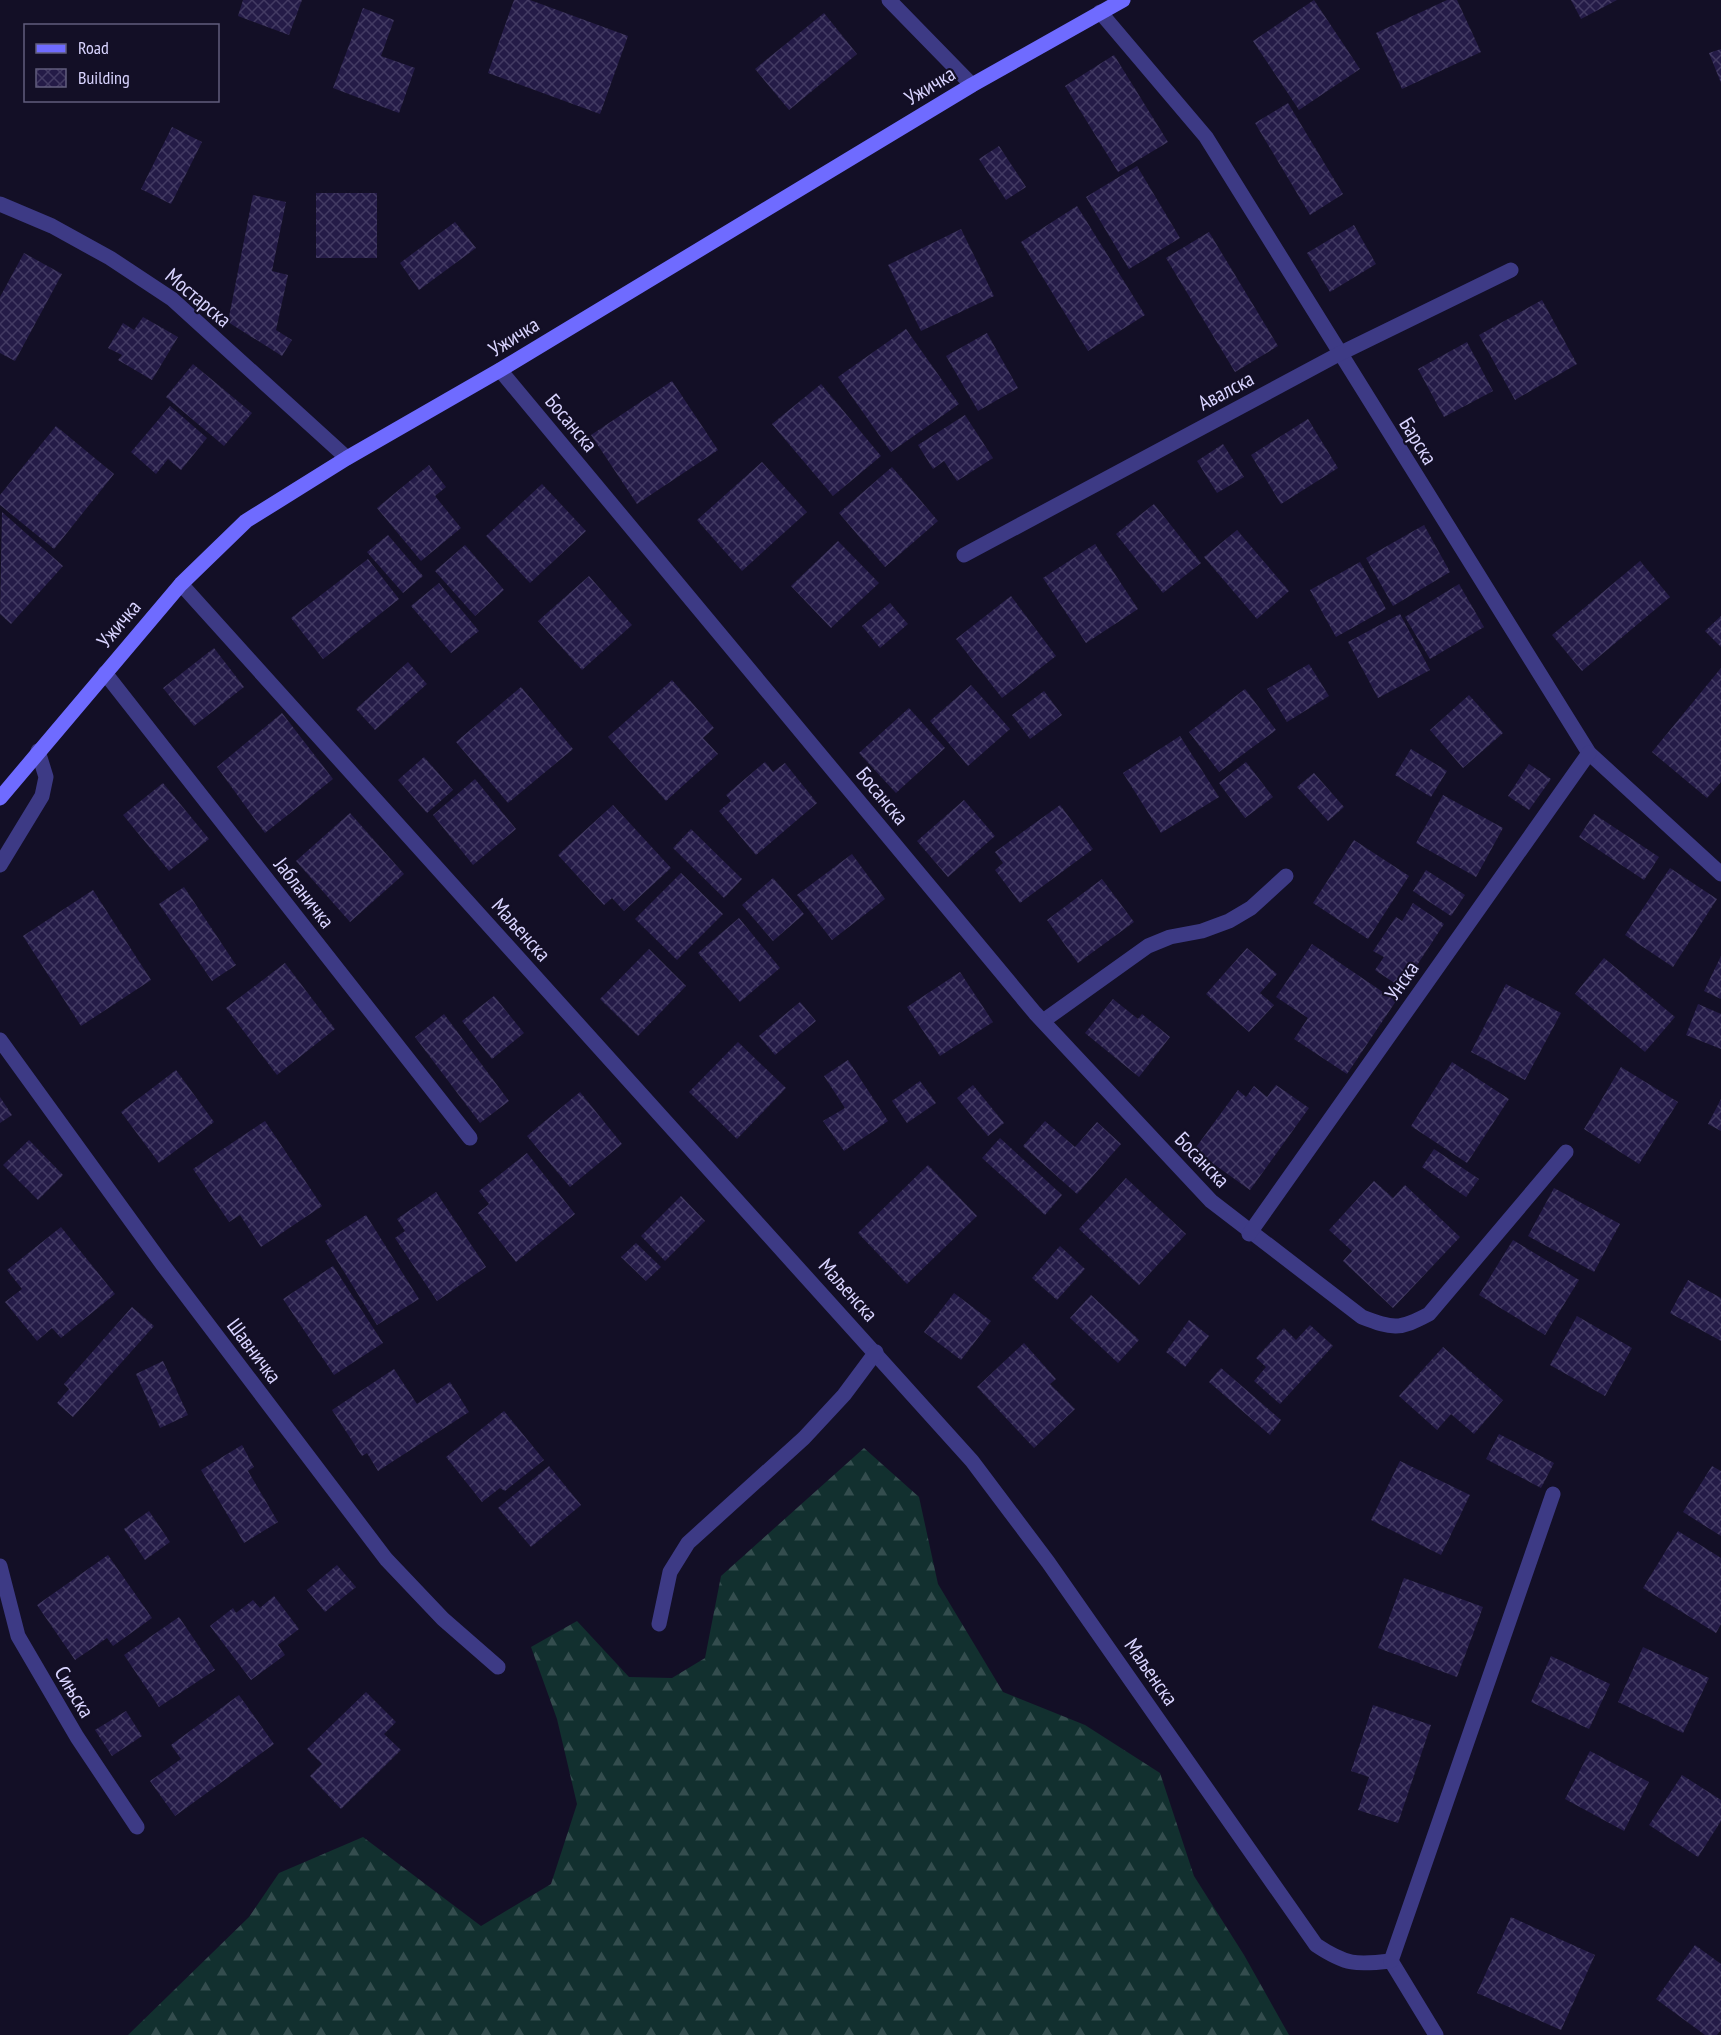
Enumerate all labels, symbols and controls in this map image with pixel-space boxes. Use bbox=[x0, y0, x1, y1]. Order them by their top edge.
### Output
legend bbox=[24, 24, 219, 102]
text: Road bbox=[78, 36, 109, 59]
street label: Ужичка bbox=[899, 60, 960, 111]
text: Building bbox=[78, 66, 130, 89]
street label: Мостарска bbox=[160, 262, 237, 333]
street label: Ужичка bbox=[483, 311, 544, 363]
street label: Авалска bbox=[1193, 365, 1258, 416]
street label: Босанска bbox=[539, 388, 603, 457]
street label: Барска bbox=[1393, 412, 1443, 469]
street label: Ужичка bbox=[91, 594, 147, 653]
street label: Босанска bbox=[850, 761, 914, 830]
street label: Јабланичка bbox=[268, 851, 340, 934]
street label: Маљенска bbox=[486, 892, 557, 967]
street label: Унска bbox=[1379, 956, 1425, 1006]
street label: Босанска bbox=[1169, 1126, 1235, 1193]
street label: Маљенска bbox=[813, 1252, 884, 1327]
street label: Шавничка bbox=[221, 1313, 288, 1389]
street label: Маљенска bbox=[1119, 1633, 1184, 1711]
street label: Сињска bbox=[49, 1661, 100, 1723]

